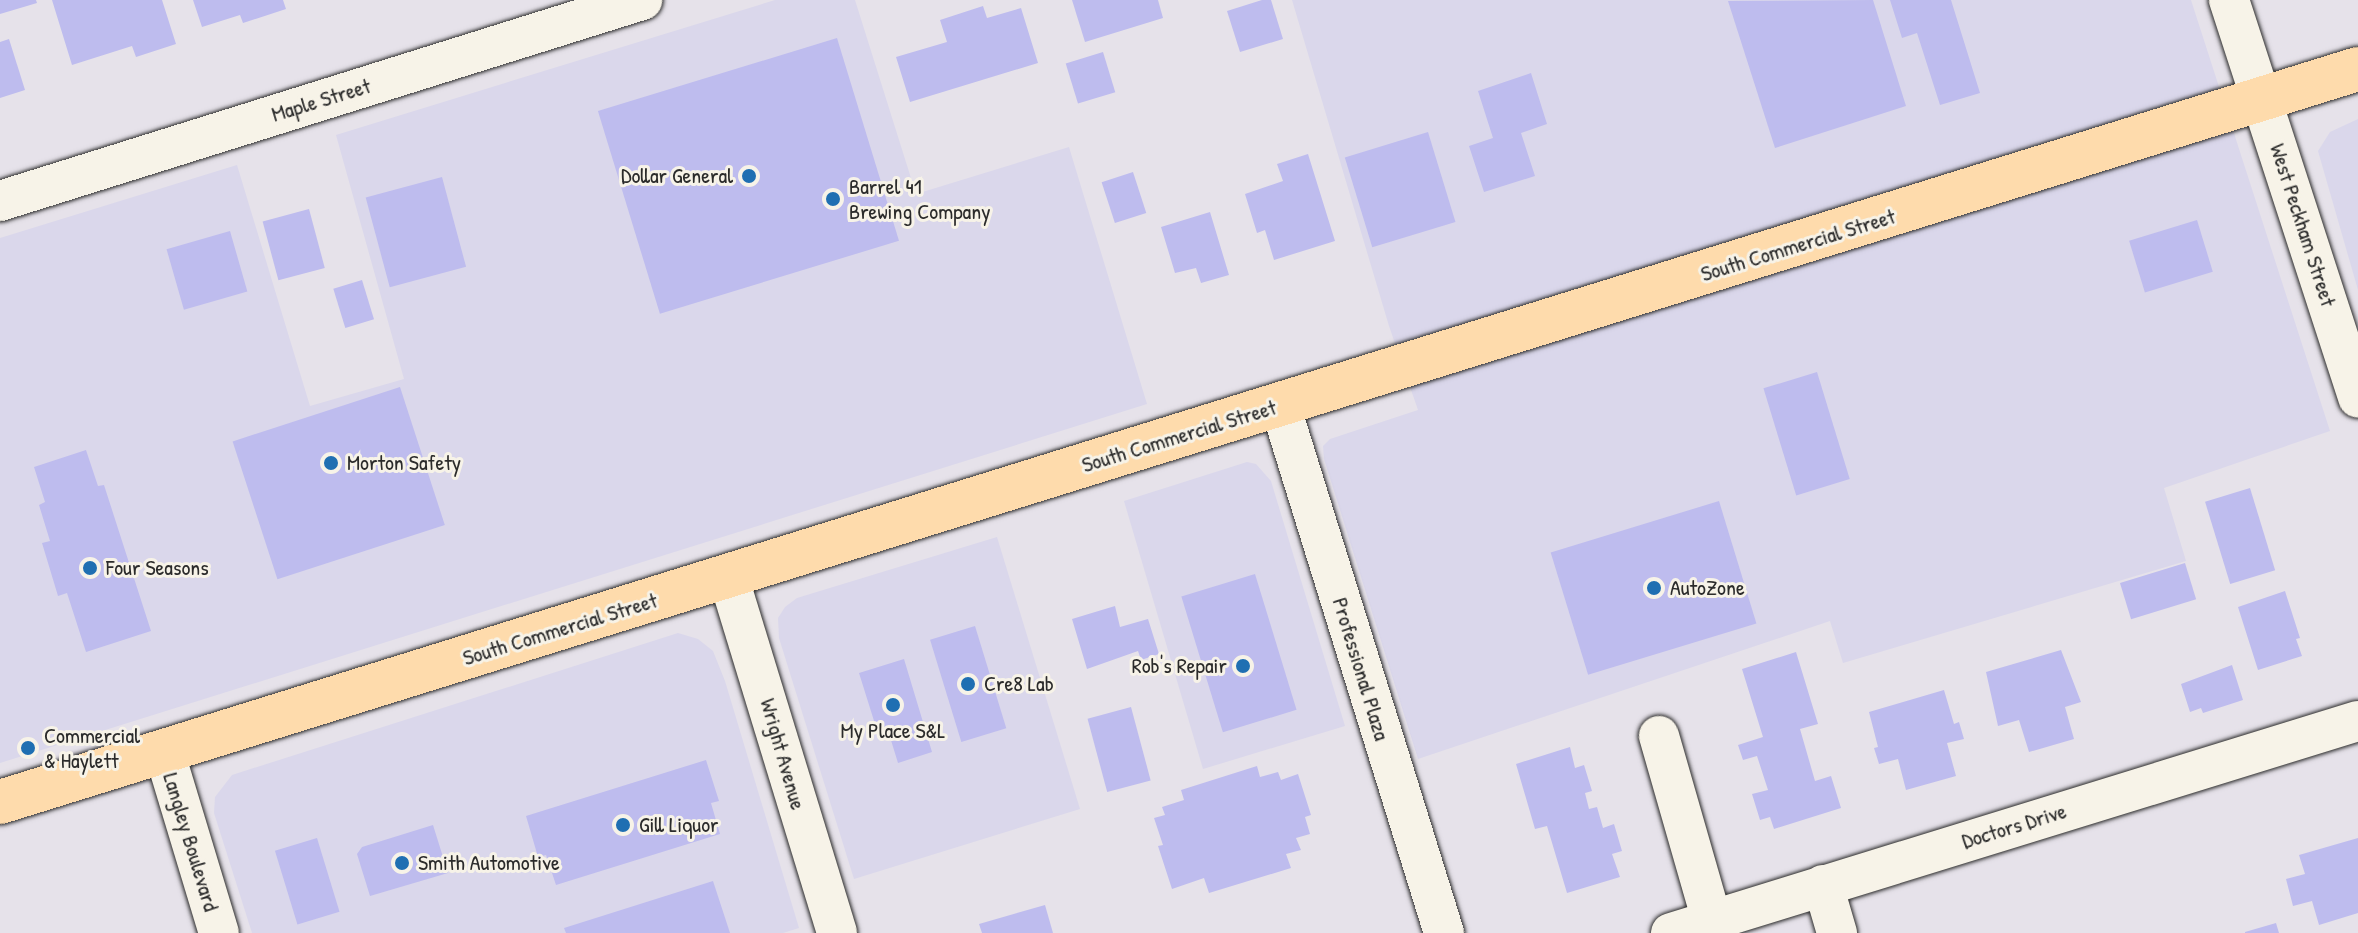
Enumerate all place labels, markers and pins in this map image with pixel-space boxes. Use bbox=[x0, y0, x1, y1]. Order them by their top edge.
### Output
place label: Dollar General bbox=[621, 163, 733, 189]
marker: Dollar General bbox=[740, 167, 758, 185]
place label: Barrel 41 Brewing Company bbox=[849, 173, 990, 224]
marker: Barrel 41 Brewing Company bbox=[824, 190, 842, 208]
place label: Morton Safety bbox=[347, 450, 461, 476]
marker: Morton Safety bbox=[322, 454, 340, 472]
place label: Four Seasons bbox=[106, 555, 209, 581]
marker: Four Seasons bbox=[81, 559, 99, 577]
place label: AutoZone bbox=[1670, 575, 1745, 601]
marker: AutoZone bbox=[1645, 579, 1663, 597]
place label: Rob's Repair bbox=[1132, 653, 1227, 679]
marker: Rob's Repair bbox=[1234, 657, 1252, 675]
place label: Cre8 Lab bbox=[984, 671, 1054, 697]
marker: Cre8 Lab bbox=[959, 675, 977, 693]
marker: My Place S&L bbox=[884, 696, 902, 714]
place label: My Place S&L bbox=[841, 718, 945, 744]
place label: Commercial & Haylett bbox=[44, 722, 140, 774]
marker: Commercial & Haylett bbox=[19, 739, 37, 757]
place label: Gill Liquor bbox=[639, 812, 718, 838]
marker: Gill Liquor bbox=[614, 816, 632, 834]
place label: Smith Automotive bbox=[418, 850, 560, 876]
marker: Smith Automotive bbox=[393, 854, 411, 872]

